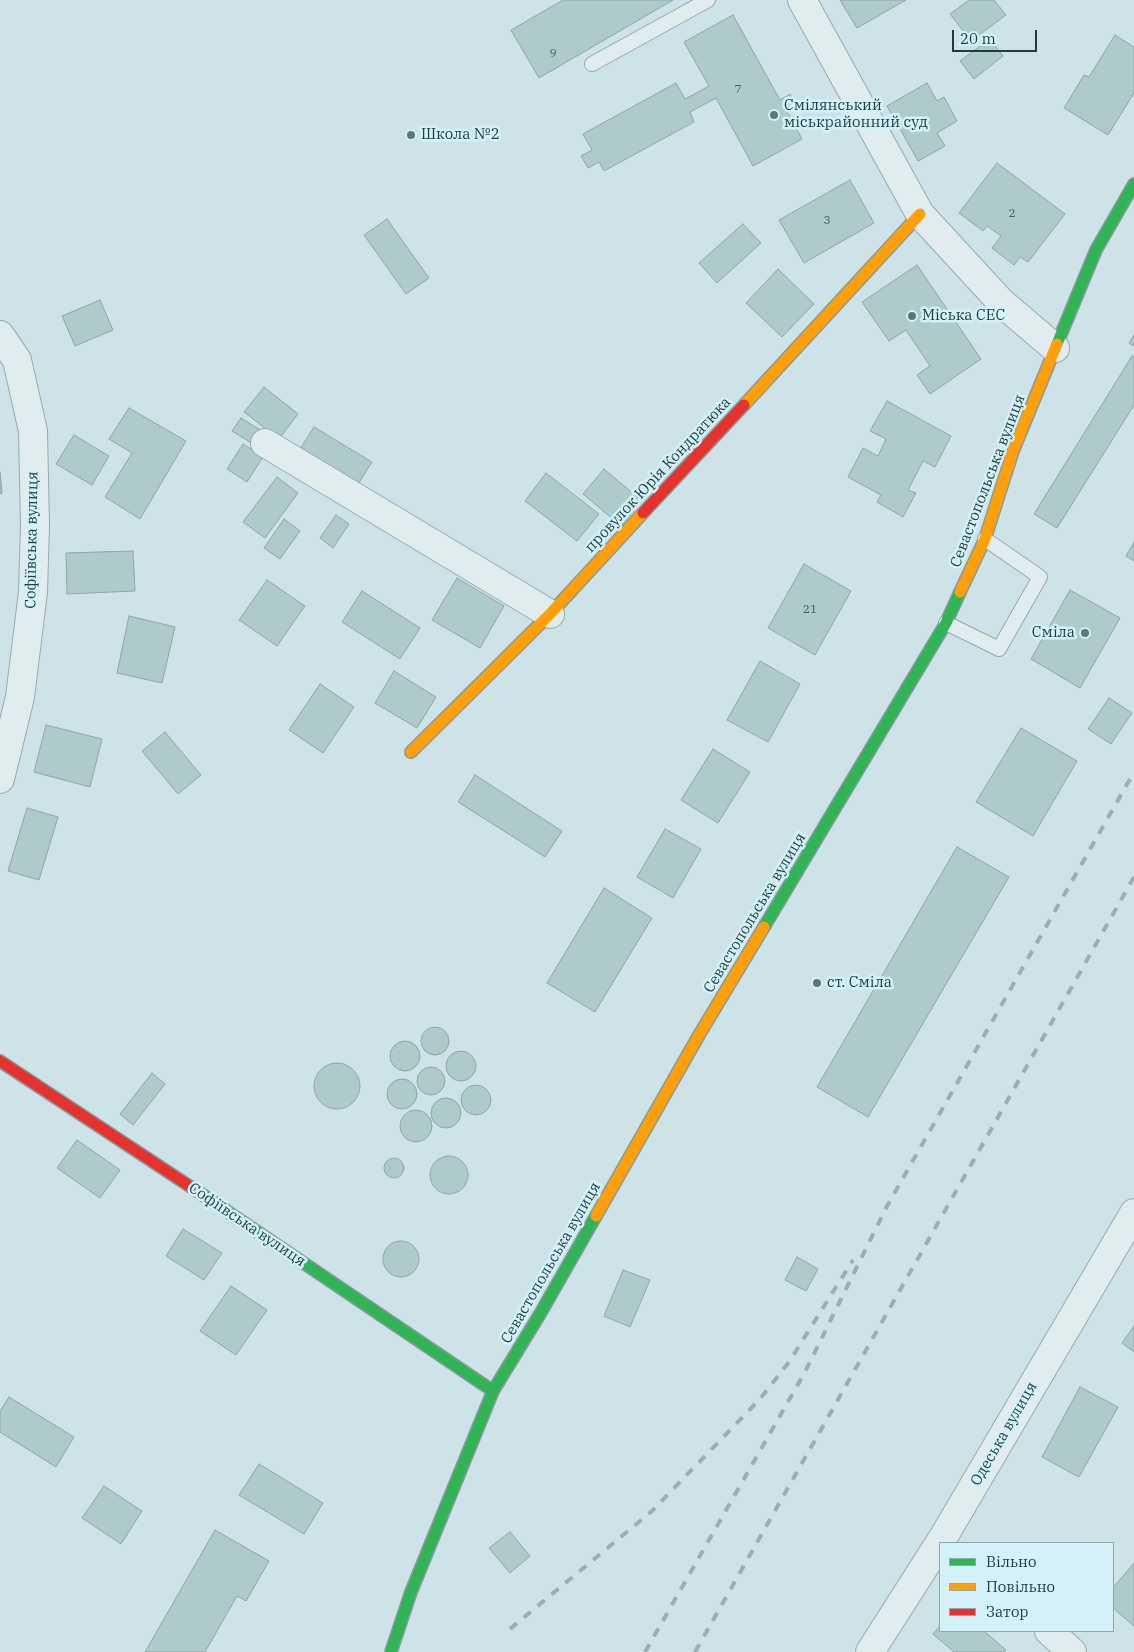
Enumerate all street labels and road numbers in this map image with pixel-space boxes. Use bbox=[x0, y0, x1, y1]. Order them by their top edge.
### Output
street label: Севастопольська вулиця bbox=[947, 392, 1029, 570]
street label: провулок Юрія Кондратюка bbox=[581, 394, 735, 556]
street label: Софіївська вулиця bbox=[22, 471, 42, 609]
street label: Севастопольська вулиця bbox=[700, 830, 810, 996]
street label: Софіївська вулиця bbox=[185, 1179, 309, 1271]
street label: Севастопольська вулиця bbox=[497, 1179, 605, 1347]
street label: Одеська вулиця bbox=[967, 1379, 1041, 1489]

